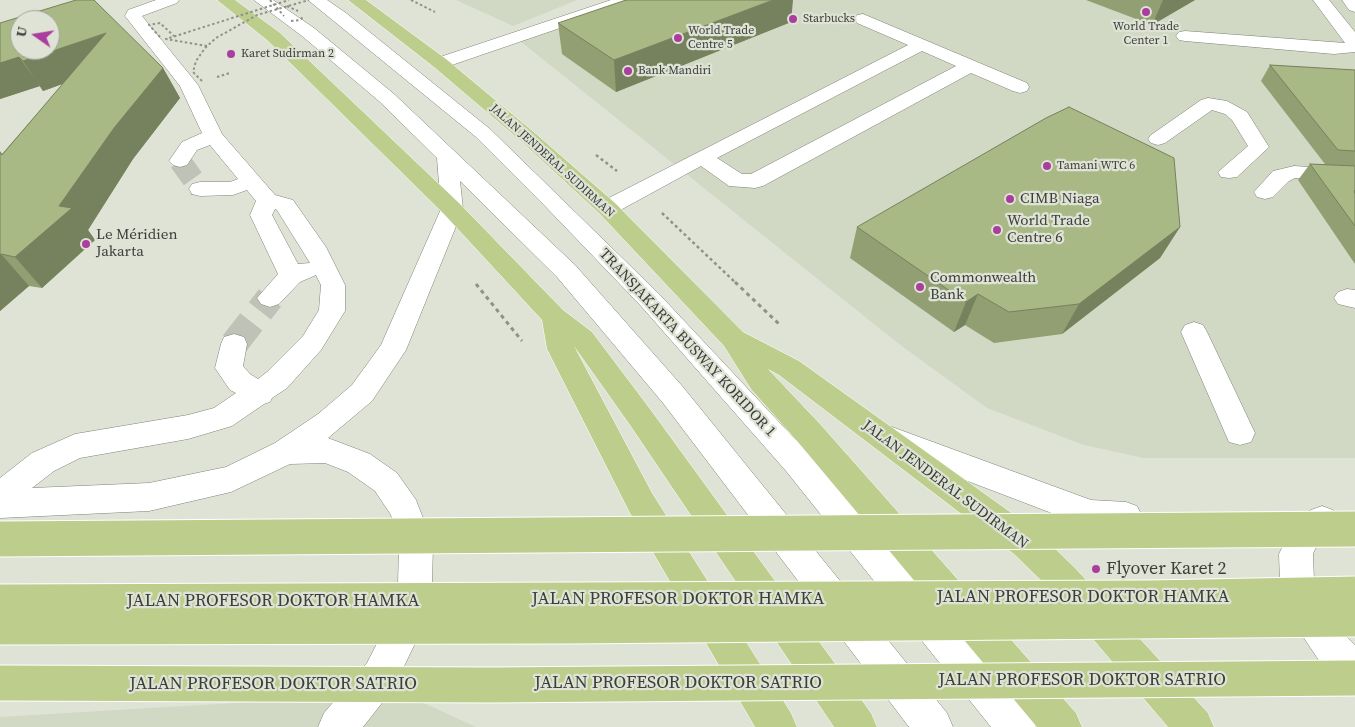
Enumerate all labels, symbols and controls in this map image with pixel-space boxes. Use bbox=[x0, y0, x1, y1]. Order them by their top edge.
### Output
marker: World Trade Center 1 bbox=[1140, 6, 1152, 18]
north arrow bbox=[10, 10, 60, 60]
place label: Starbucks bbox=[803, 12, 855, 26]
marker: Starbucks bbox=[787, 13, 799, 25]
place label: World Trade Center 1 bbox=[1113, 20, 1179, 48]
place label: World Trade Centre 5 bbox=[688, 24, 754, 52]
text: U bbox=[10, 25, 32, 39]
marker: World Trade Centre 5 bbox=[672, 32, 684, 44]
place label: Karet Sudirman 2 bbox=[241, 47, 334, 61]
marker: Karet Sudirman 2 bbox=[225, 48, 237, 60]
place label: Bank Mandiri bbox=[638, 64, 711, 78]
marker: Bank Mandiri bbox=[622, 65, 634, 77]
street label: JALAN JENDERAL SUDIRMAN bbox=[487, 101, 617, 221]
place label: Tamani WTC 6 bbox=[1057, 159, 1135, 173]
marker: Tamani WTC 6 bbox=[1041, 160, 1053, 172]
place label: CIMB Niaga bbox=[1020, 190, 1100, 208]
marker: CIMB Niaga bbox=[1004, 193, 1016, 205]
place label: World Trade Centre 6 bbox=[1007, 212, 1090, 247]
marker: World Trade Centre 6 bbox=[991, 224, 1003, 236]
place label: Le Méridien Jakarta bbox=[96, 226, 177, 261]
marker: Le Méridien Jakarta bbox=[80, 238, 92, 250]
street label: TRANSJAKARTA BUSWAY KORIDOR 1 bbox=[595, 245, 779, 441]
place label: Commonwealth Bank bbox=[930, 269, 1036, 304]
marker: Commonwealth Bank bbox=[914, 281, 926, 293]
street label: JALAN JENDERAL SUDIRMAN bbox=[859, 417, 1031, 553]
place label: Flyover Karet 2 bbox=[1106, 558, 1227, 580]
marker: Flyover Karet 2 bbox=[1090, 563, 1102, 575]
street label: JALAN PROFESOR DOKTOR HAMKA bbox=[937, 586, 1229, 608]
street label: JALAN PROFESOR DOKTOR HAMKA bbox=[532, 588, 824, 610]
street label: JALAN PROFESOR DOKTOR HAMKA bbox=[127, 590, 419, 612]
street label: JALAN PROFESOR DOKTOR SATRIO bbox=[938, 669, 1226, 691]
street label: JALAN PROFESOR DOKTOR SATRIO bbox=[534, 672, 822, 694]
street label: JALAN PROFESOR DOKTOR SATRIO bbox=[129, 673, 417, 695]

